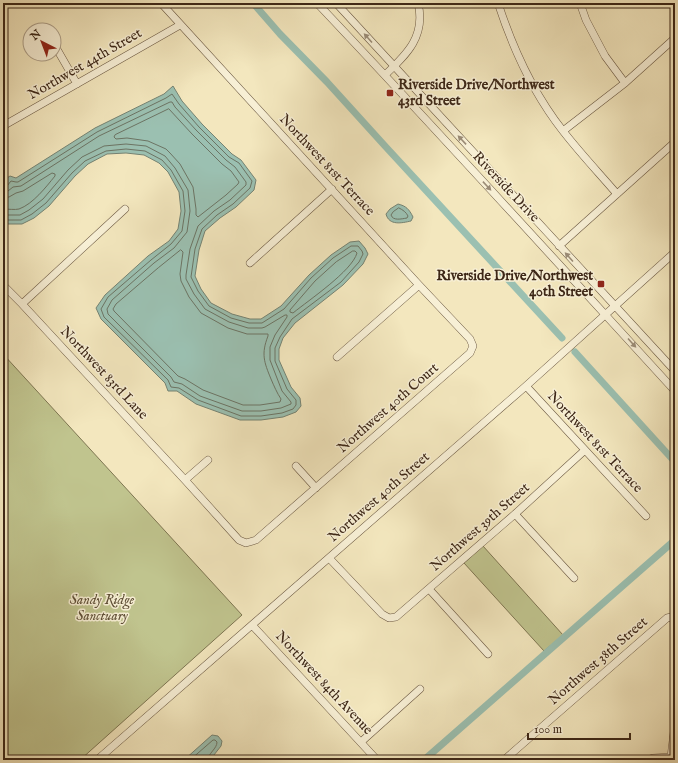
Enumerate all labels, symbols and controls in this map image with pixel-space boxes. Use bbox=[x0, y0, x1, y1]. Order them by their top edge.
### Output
north arrow bbox=[22, 22, 62, 62]
street label: Northwest 44th Street bbox=[25, 25, 145, 103]
one-way arrow bbox=[363, 33, 373, 43]
place label: Riverside Drive/Northwest 43rd Street bbox=[398, 76, 555, 110]
marker: Riverside Drive/Northwest 43rd Street bbox=[385, 88, 395, 98]
street label: Northwest 81st Terrace bbox=[275, 110, 379, 220]
one-way arrow bbox=[458, 135, 467, 146]
street label: Riverside Drive bbox=[469, 148, 544, 227]
one-way arrow bbox=[483, 181, 492, 191]
one-way arrow bbox=[565, 252, 574, 262]
place label: Riverside Drive/Northwest 40th Street bbox=[436, 267, 593, 301]
marker: Riverside Drive/Northwest 40th Street bbox=[596, 279, 606, 289]
street label: Northwest 83rd Lane bbox=[56, 323, 152, 424]
one-way arrow bbox=[627, 338, 637, 348]
street label: Northwest 40th Court bbox=[334, 359, 443, 457]
street label: Northwest 81st Terrace bbox=[543, 387, 647, 497]
street label: Northwest 40th Street bbox=[325, 448, 434, 546]
street label: Northwest 39th Street bbox=[426, 479, 534, 575]
park label: Sandy Ridge Sanctuary bbox=[70, 591, 134, 625]
street label: Northwest 38th Street bbox=[545, 613, 651, 709]
street label: Northwest 84th Avenue bbox=[271, 627, 377, 739]
scale bar bbox=[528, 715, 630, 741]
text: 100 m bbox=[534, 722, 562, 737]

